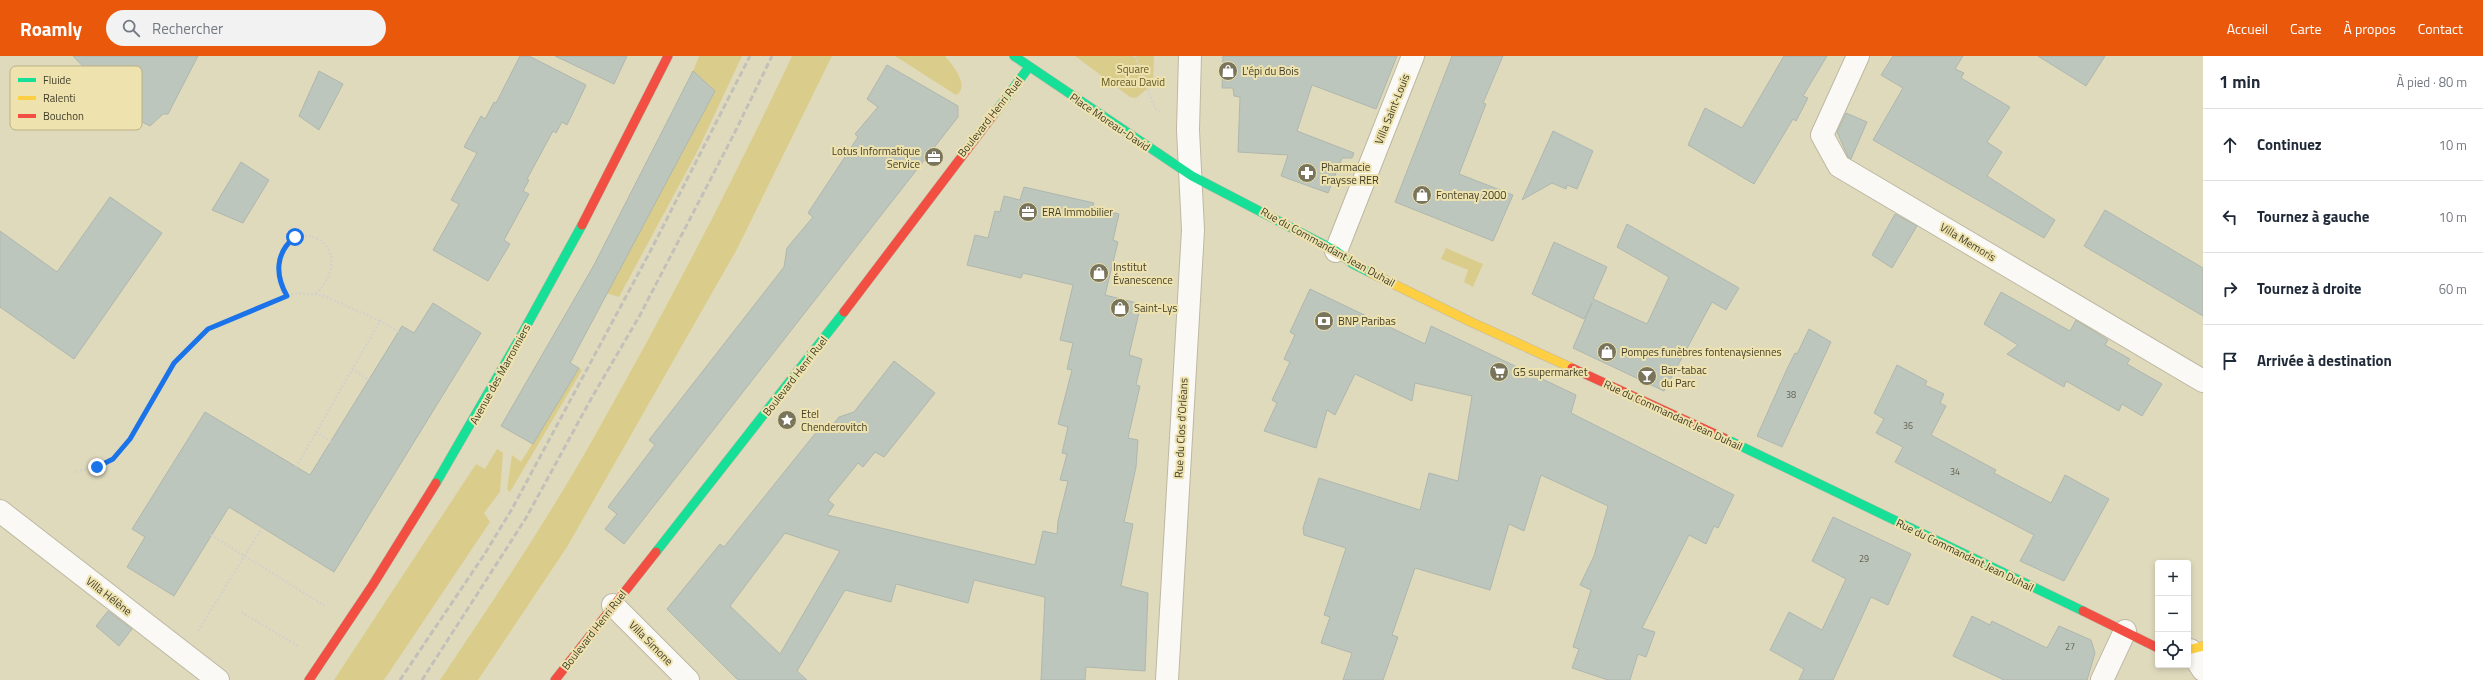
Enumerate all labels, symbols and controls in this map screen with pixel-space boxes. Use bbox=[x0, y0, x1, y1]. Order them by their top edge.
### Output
search box bbox=[106, 10, 386, 46]
text: Roamly bbox=[20, 14, 82, 43]
icon: search bbox=[120, 17, 142, 39]
text: Rechercher bbox=[152, 17, 223, 40]
text: Accueil bbox=[2227, 18, 2268, 39]
text: Carte bbox=[2290, 18, 2322, 39]
text: À propos bbox=[2344, 18, 2396, 39]
text: Contact bbox=[2418, 18, 2463, 39]
shop icon: L'épi du Bois bbox=[1217, 60, 1239, 82]
park label: Square Moreau David bbox=[1101, 61, 1165, 90]
place label: L'épi du Bois bbox=[1242, 63, 1299, 79]
legend bbox=[10, 66, 142, 130]
text: 1 min bbox=[2219, 69, 2260, 95]
text: Fluide bbox=[43, 72, 71, 88]
street label: Villa Saint-Louis bbox=[1371, 72, 1413, 146]
text: À pied · 80 m bbox=[2396, 72, 2467, 92]
street label: Boulevard Henri Ruel bbox=[954, 74, 1026, 160]
street label: Place Moreau-David bbox=[1067, 89, 1153, 155]
text: Ralenti bbox=[43, 90, 76, 106]
text: Bouchon bbox=[43, 108, 84, 124]
text: Continuez bbox=[2257, 133, 2322, 156]
icon: ahead bbox=[2219, 134, 2241, 156]
text: 10 m bbox=[2439, 135, 2467, 155]
place label: Lotus Informatique Service bbox=[832, 143, 920, 172]
office icon: Lotus Informatique Service bbox=[923, 146, 945, 168]
place label: Pharmacie Fraysse RER bbox=[1321, 159, 1379, 188]
pharmacy icon: Pharmacie Fraysse RER bbox=[1296, 162, 1318, 184]
shop icon: Fontenay 2000 bbox=[1411, 184, 1433, 206]
place label: Fontenay 2000 bbox=[1436, 187, 1506, 203]
office icon: ERA Immobilier bbox=[1017, 201, 1039, 223]
street label: Rue du Commandant Jean Duhail bbox=[1258, 203, 1398, 291]
place label: ERA Immobilier bbox=[1042, 204, 1113, 220]
text: Tournez à gauche bbox=[2257, 205, 2369, 228]
icon: left bbox=[2219, 206, 2241, 228]
text: 10 m bbox=[2439, 207, 2467, 227]
street label: Villa Memoris bbox=[1937, 219, 1999, 265]
route start bbox=[286, 228, 304, 246]
place label: Institut Évanescence bbox=[1113, 259, 1173, 288]
shop icon: Institut Évanescence bbox=[1088, 262, 1110, 284]
text: Tournez à droite bbox=[2257, 277, 2362, 300]
icon: right bbox=[2219, 278, 2241, 300]
text: 60 m bbox=[2439, 279, 2467, 299]
shop icon: Saint-Lys bbox=[1109, 297, 1131, 319]
place label: Saint-Lys bbox=[1134, 300, 1177, 316]
bank icon: BNP Paribas bbox=[1313, 310, 1335, 332]
place label: BNP Paribas bbox=[1338, 313, 1396, 329]
street label: Avenue des Marronniers bbox=[466, 321, 534, 427]
street label: Boulevard Henri Ruel bbox=[759, 333, 831, 419]
shop icon: Pompes funèbres fontenaysiennes bbox=[1596, 341, 1618, 363]
place label: Pompes funèbres fontenaysiennes bbox=[1621, 344, 1782, 360]
text: Arrivée à destination bbox=[2257, 349, 2392, 372]
icon: arrive bbox=[2219, 350, 2241, 372]
supermarket icon: G5 supermarket bbox=[1488, 361, 1510, 383]
place label: Bar-tabac du Parc bbox=[1661, 362, 1707, 391]
place label: G5 supermarket bbox=[1513, 364, 1588, 380]
bar icon: Bar-tabac du Parc bbox=[1636, 365, 1658, 387]
street label: Rue du Commandant Jean Duhail bbox=[1601, 376, 1745, 454]
street label: Rue du Clos d'Orléans bbox=[1170, 377, 1192, 479]
house number: 38 bbox=[1786, 388, 1796, 401]
place label: Etel Chenderovitch bbox=[801, 406, 867, 435]
place icon: Etel Chenderovitch bbox=[776, 409, 798, 431]
house number: 36 bbox=[1903, 419, 1913, 432]
route end bbox=[88, 458, 106, 476]
house number: 34 bbox=[1950, 465, 1960, 478]
street label: Rue du Commandant Jean Duhail bbox=[1893, 515, 2037, 595]
house number: 29 bbox=[1859, 552, 1869, 565]
map controls bbox=[2155, 560, 2191, 668]
button: + bbox=[2155, 560, 2191, 596]
street label: Villa Hélène bbox=[83, 573, 136, 619]
street label: Boulevard Henri Ruel bbox=[558, 587, 630, 673]
button: − bbox=[2155, 596, 2191, 632]
street label: Villa Simone bbox=[625, 617, 677, 669]
button: locate bbox=[2155, 632, 2191, 668]
house number: 27 bbox=[2065, 640, 2075, 653]

